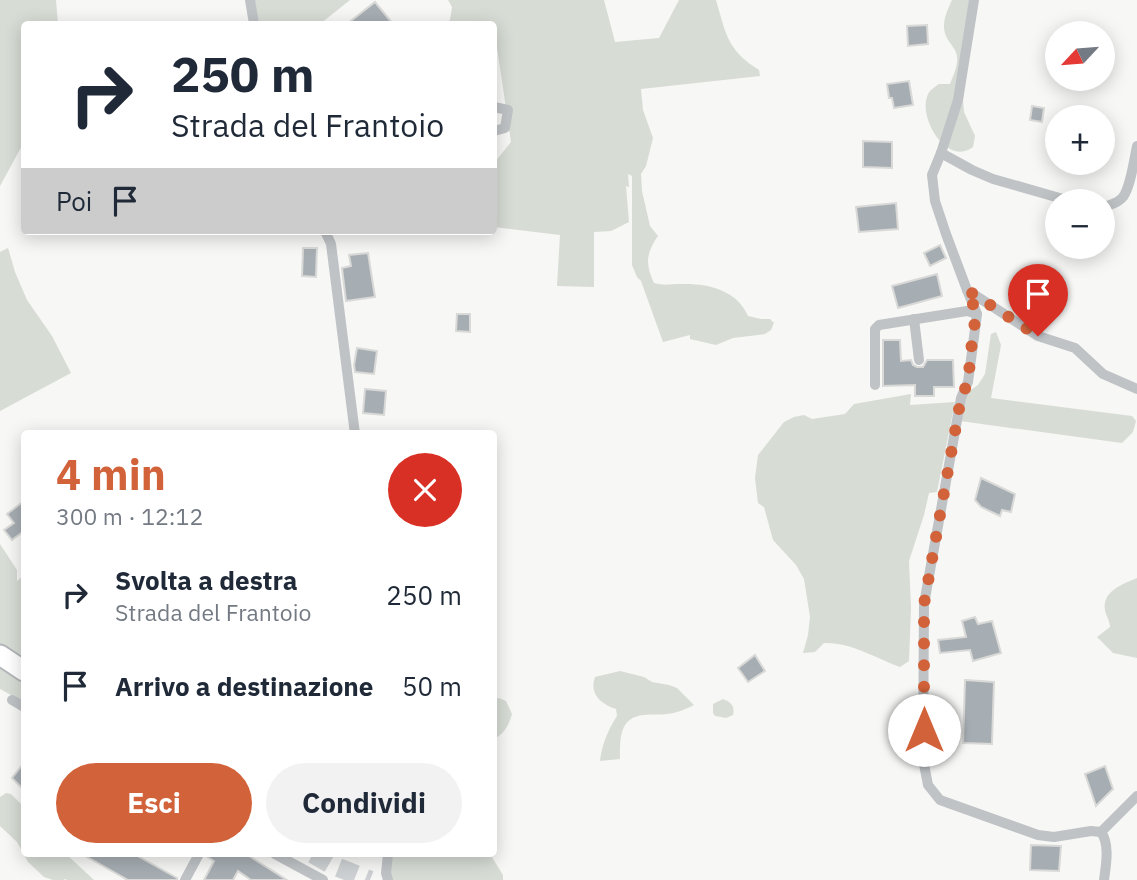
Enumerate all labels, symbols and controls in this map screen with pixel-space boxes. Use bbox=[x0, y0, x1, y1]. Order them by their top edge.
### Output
north arrow bbox=[1045, 21, 1115, 91]
map controls bbox=[1045, 21, 1115, 259]
text: 250 m bbox=[171, 42, 315, 105]
icon: right bbox=[56, 49, 147, 140]
text: Strada del Frantoio bbox=[171, 104, 444, 146]
button: + bbox=[1045, 105, 1115, 175]
icon: arrive bbox=[106, 182, 144, 220]
text: Poi bbox=[56, 184, 92, 218]
button: − bbox=[1045, 189, 1115, 259]
pin bbox=[1008, 264, 1068, 336]
icon: arrive bbox=[1019, 275, 1057, 313]
text: 4 min bbox=[56, 447, 166, 502]
button: close bbox=[388, 453, 462, 527]
text: 300 m · 12:12 bbox=[56, 501, 203, 531]
text: Svolta a destra bbox=[115, 563, 297, 597]
icon: right bbox=[56, 576, 94, 614]
text: 250 m bbox=[386, 578, 462, 612]
text: Strada del Frantoio bbox=[115, 597, 311, 627]
icon: arrive bbox=[56, 667, 94, 705]
text: Arrivo a destinazione bbox=[115, 669, 373, 703]
text: 50 m bbox=[402, 669, 462, 703]
position arrow bbox=[887, 693, 961, 767]
button: Esci bbox=[56, 763, 252, 843]
button: Condividi bbox=[266, 763, 462, 843]

